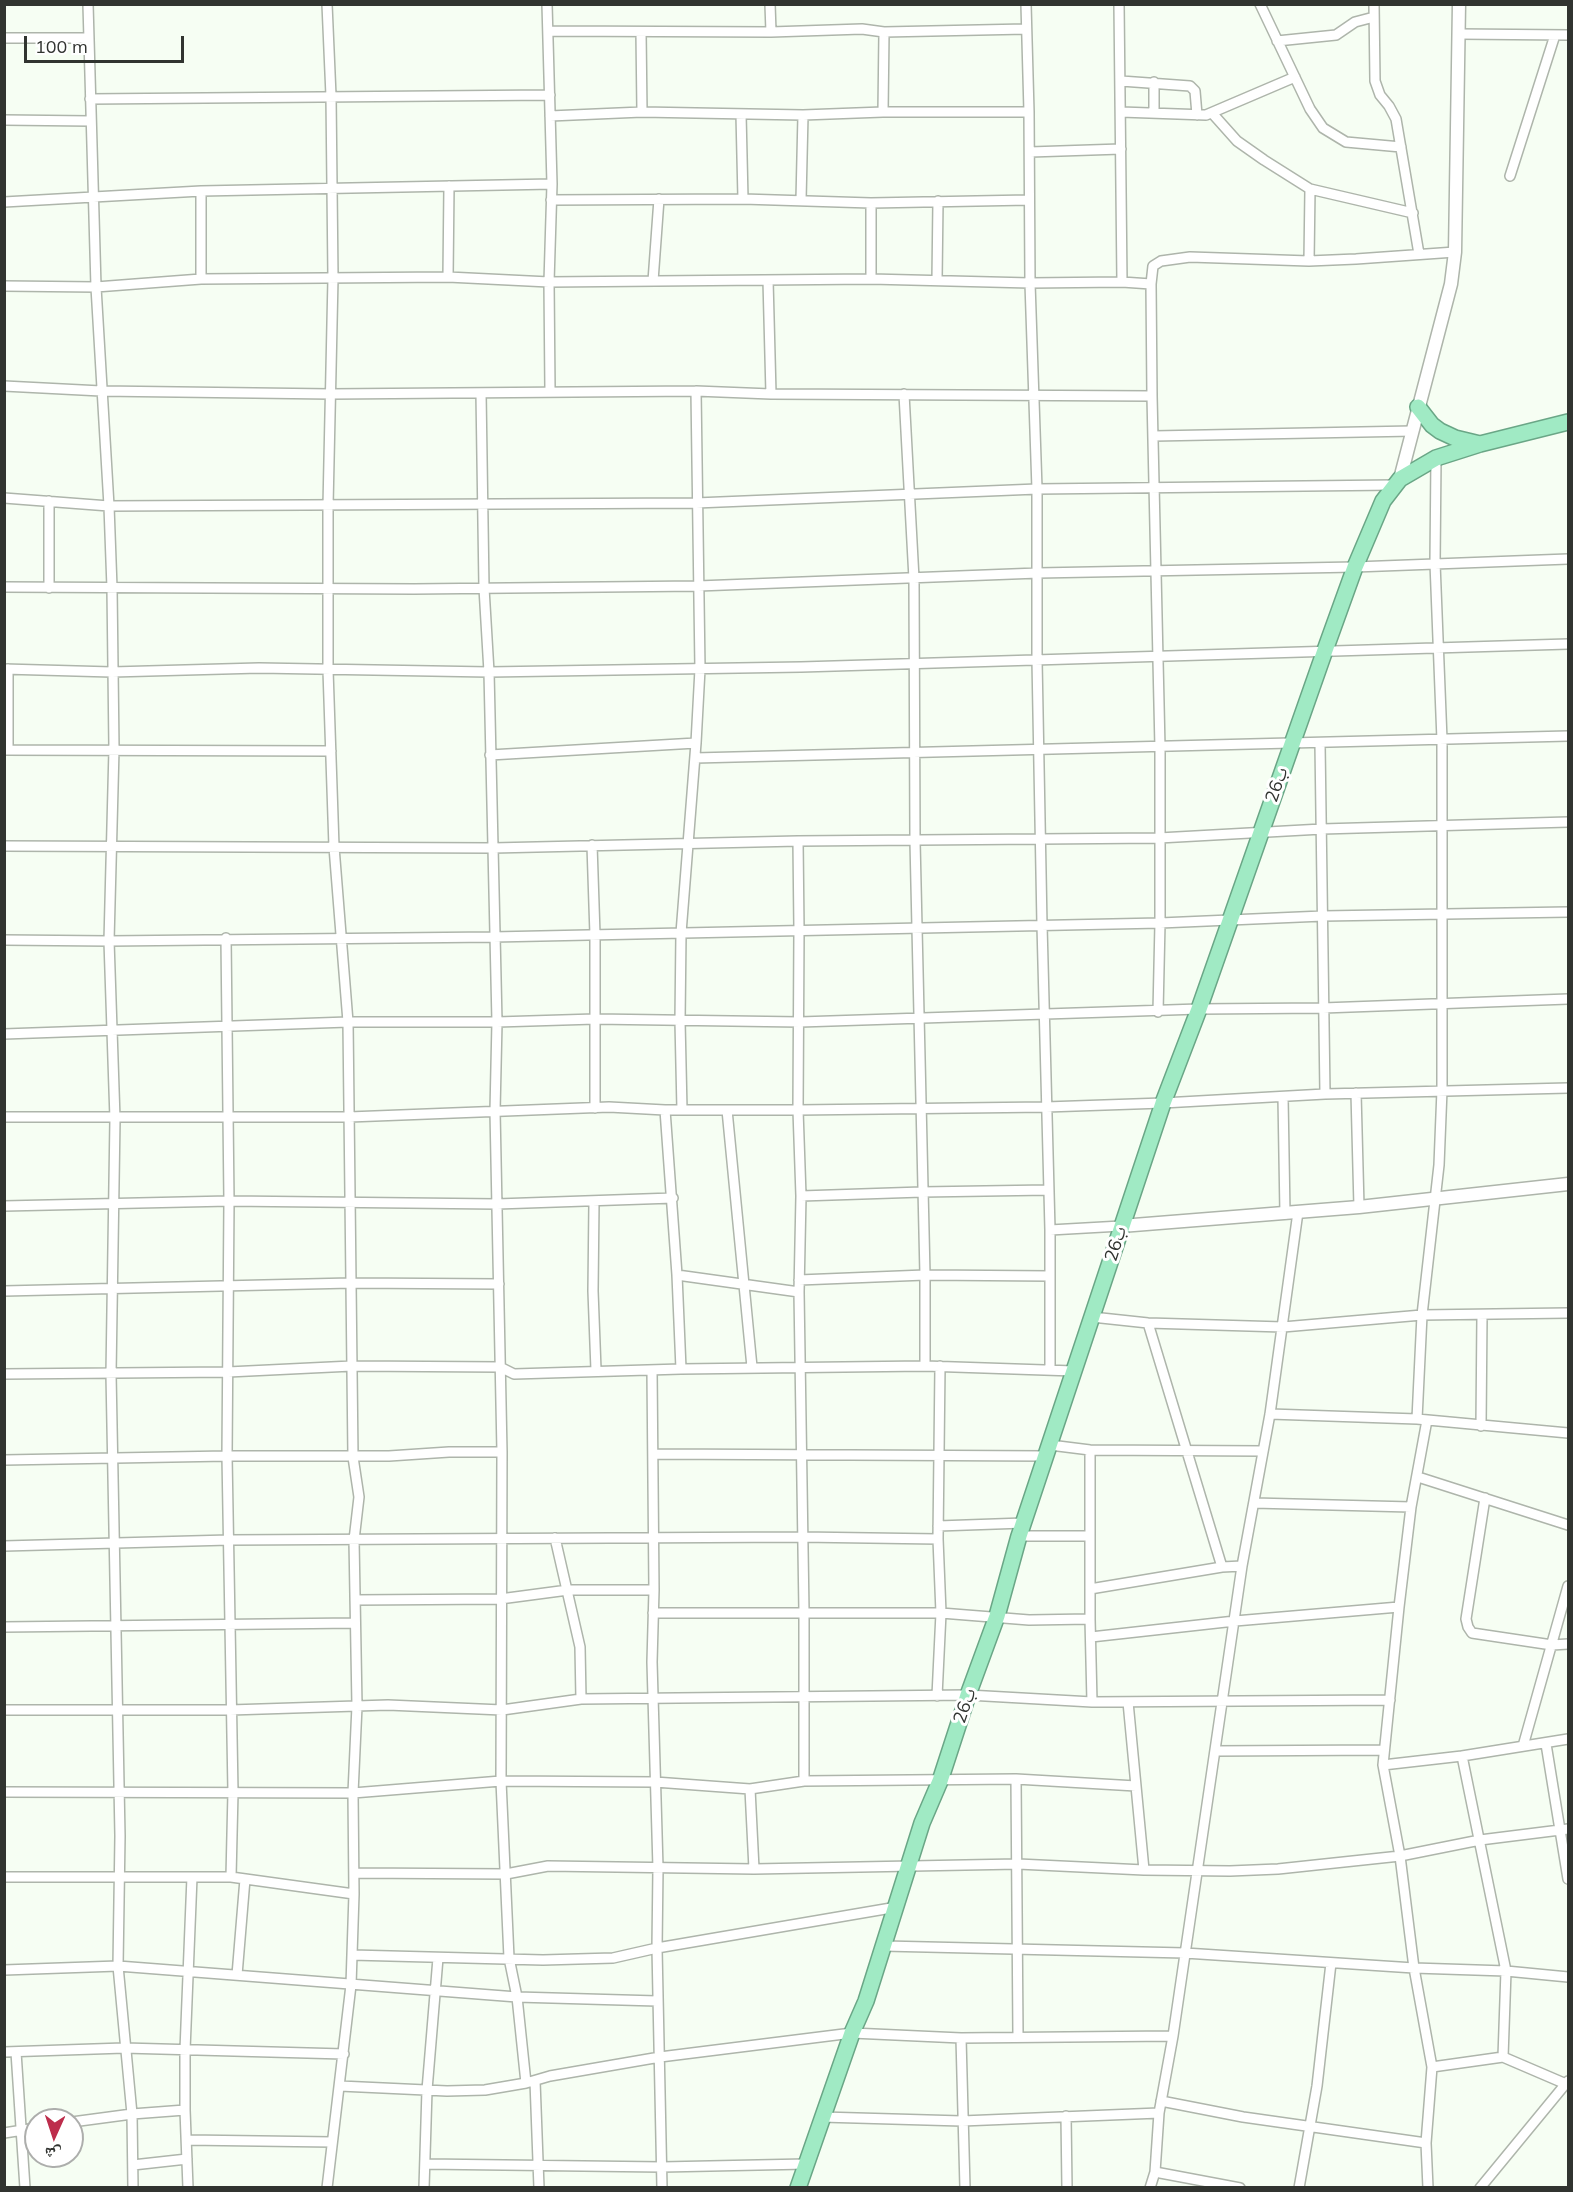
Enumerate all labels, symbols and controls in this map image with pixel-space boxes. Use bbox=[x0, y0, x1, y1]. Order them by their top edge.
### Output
scale bar bbox=[27, 24, 188, 62]
text: 100 m bbox=[35, 35, 88, 58]
street label: 26ب bbox=[1261, 765, 1293, 805]
street label: 26ب bbox=[1100, 1224, 1132, 1264]
street label: 26ب bbox=[949, 1686, 981, 1726]
north arrow bbox=[24, 2108, 84, 2168]
text: ش bbox=[44, 2144, 62, 2164]

